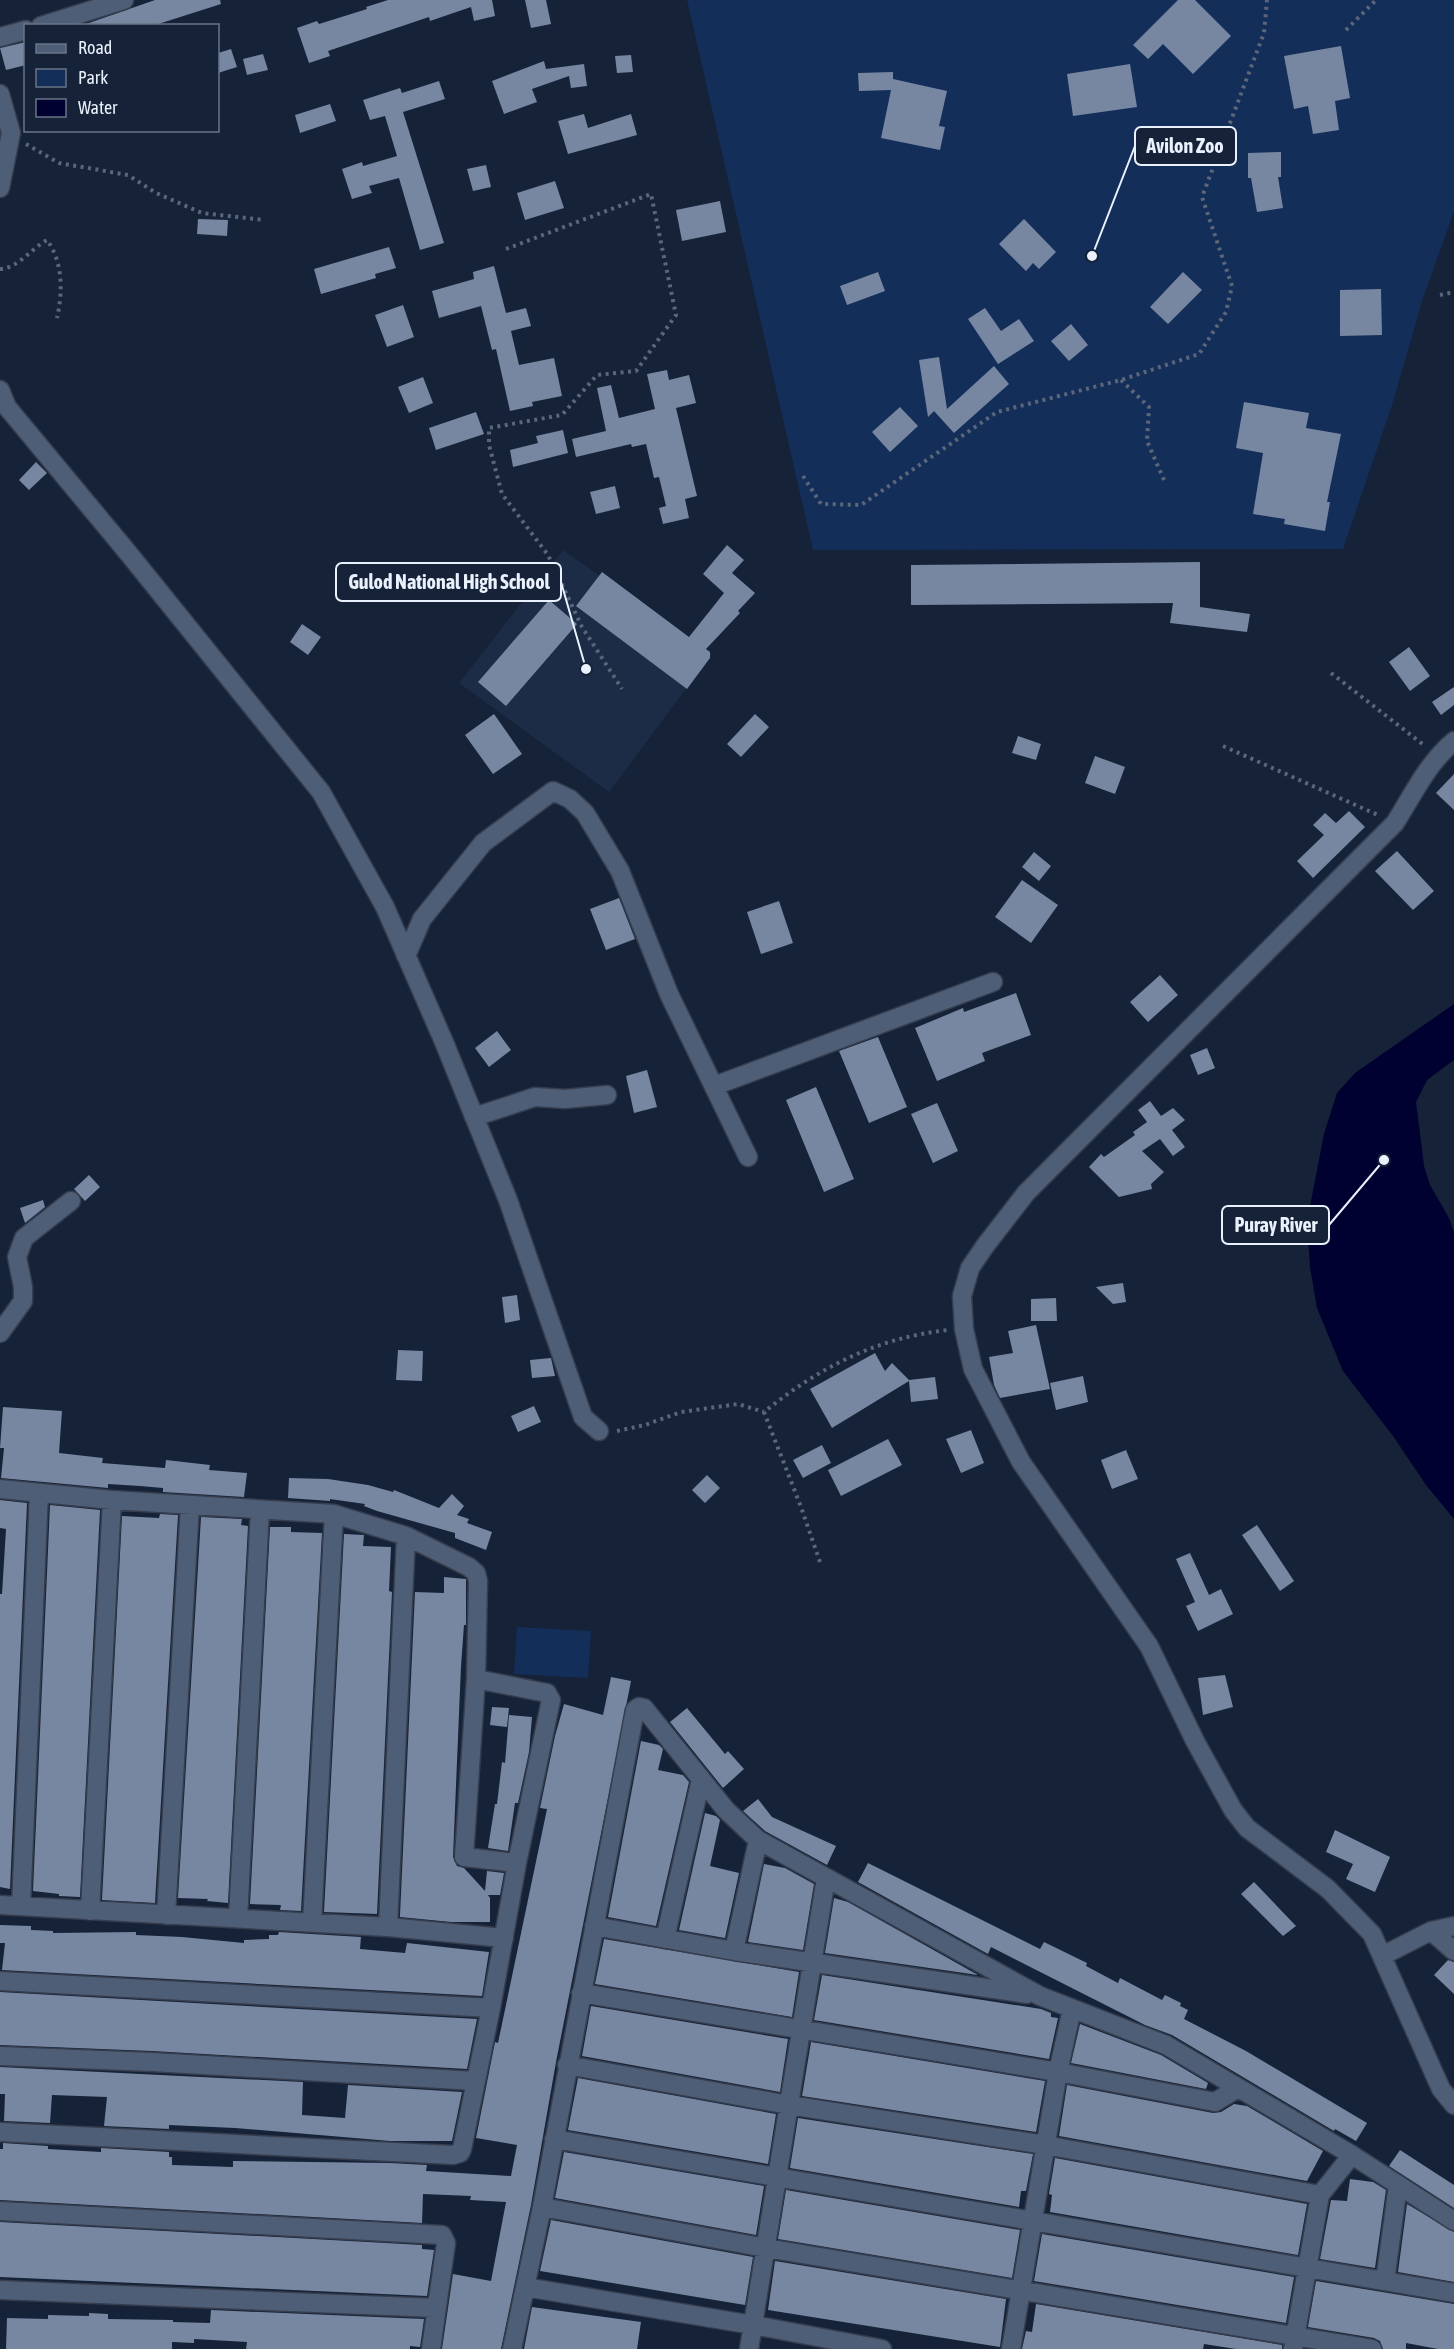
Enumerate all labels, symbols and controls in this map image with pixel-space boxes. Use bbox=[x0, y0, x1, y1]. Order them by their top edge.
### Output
legend bbox=[24, 24, 219, 132]
text: Road bbox=[78, 37, 112, 58]
text: Park bbox=[78, 67, 108, 88]
text: Water bbox=[78, 97, 118, 118]
callout: Avilon Zoo bbox=[1135, 127, 1236, 165]
text: Avilon Zoo bbox=[1145, 134, 1224, 157]
callout: Gulod National High School bbox=[336, 563, 561, 601]
text: Gulod National High School bbox=[348, 570, 551, 593]
callout: Puray River bbox=[1222, 1206, 1329, 1244]
text: Puray River bbox=[1235, 1213, 1319, 1236]

